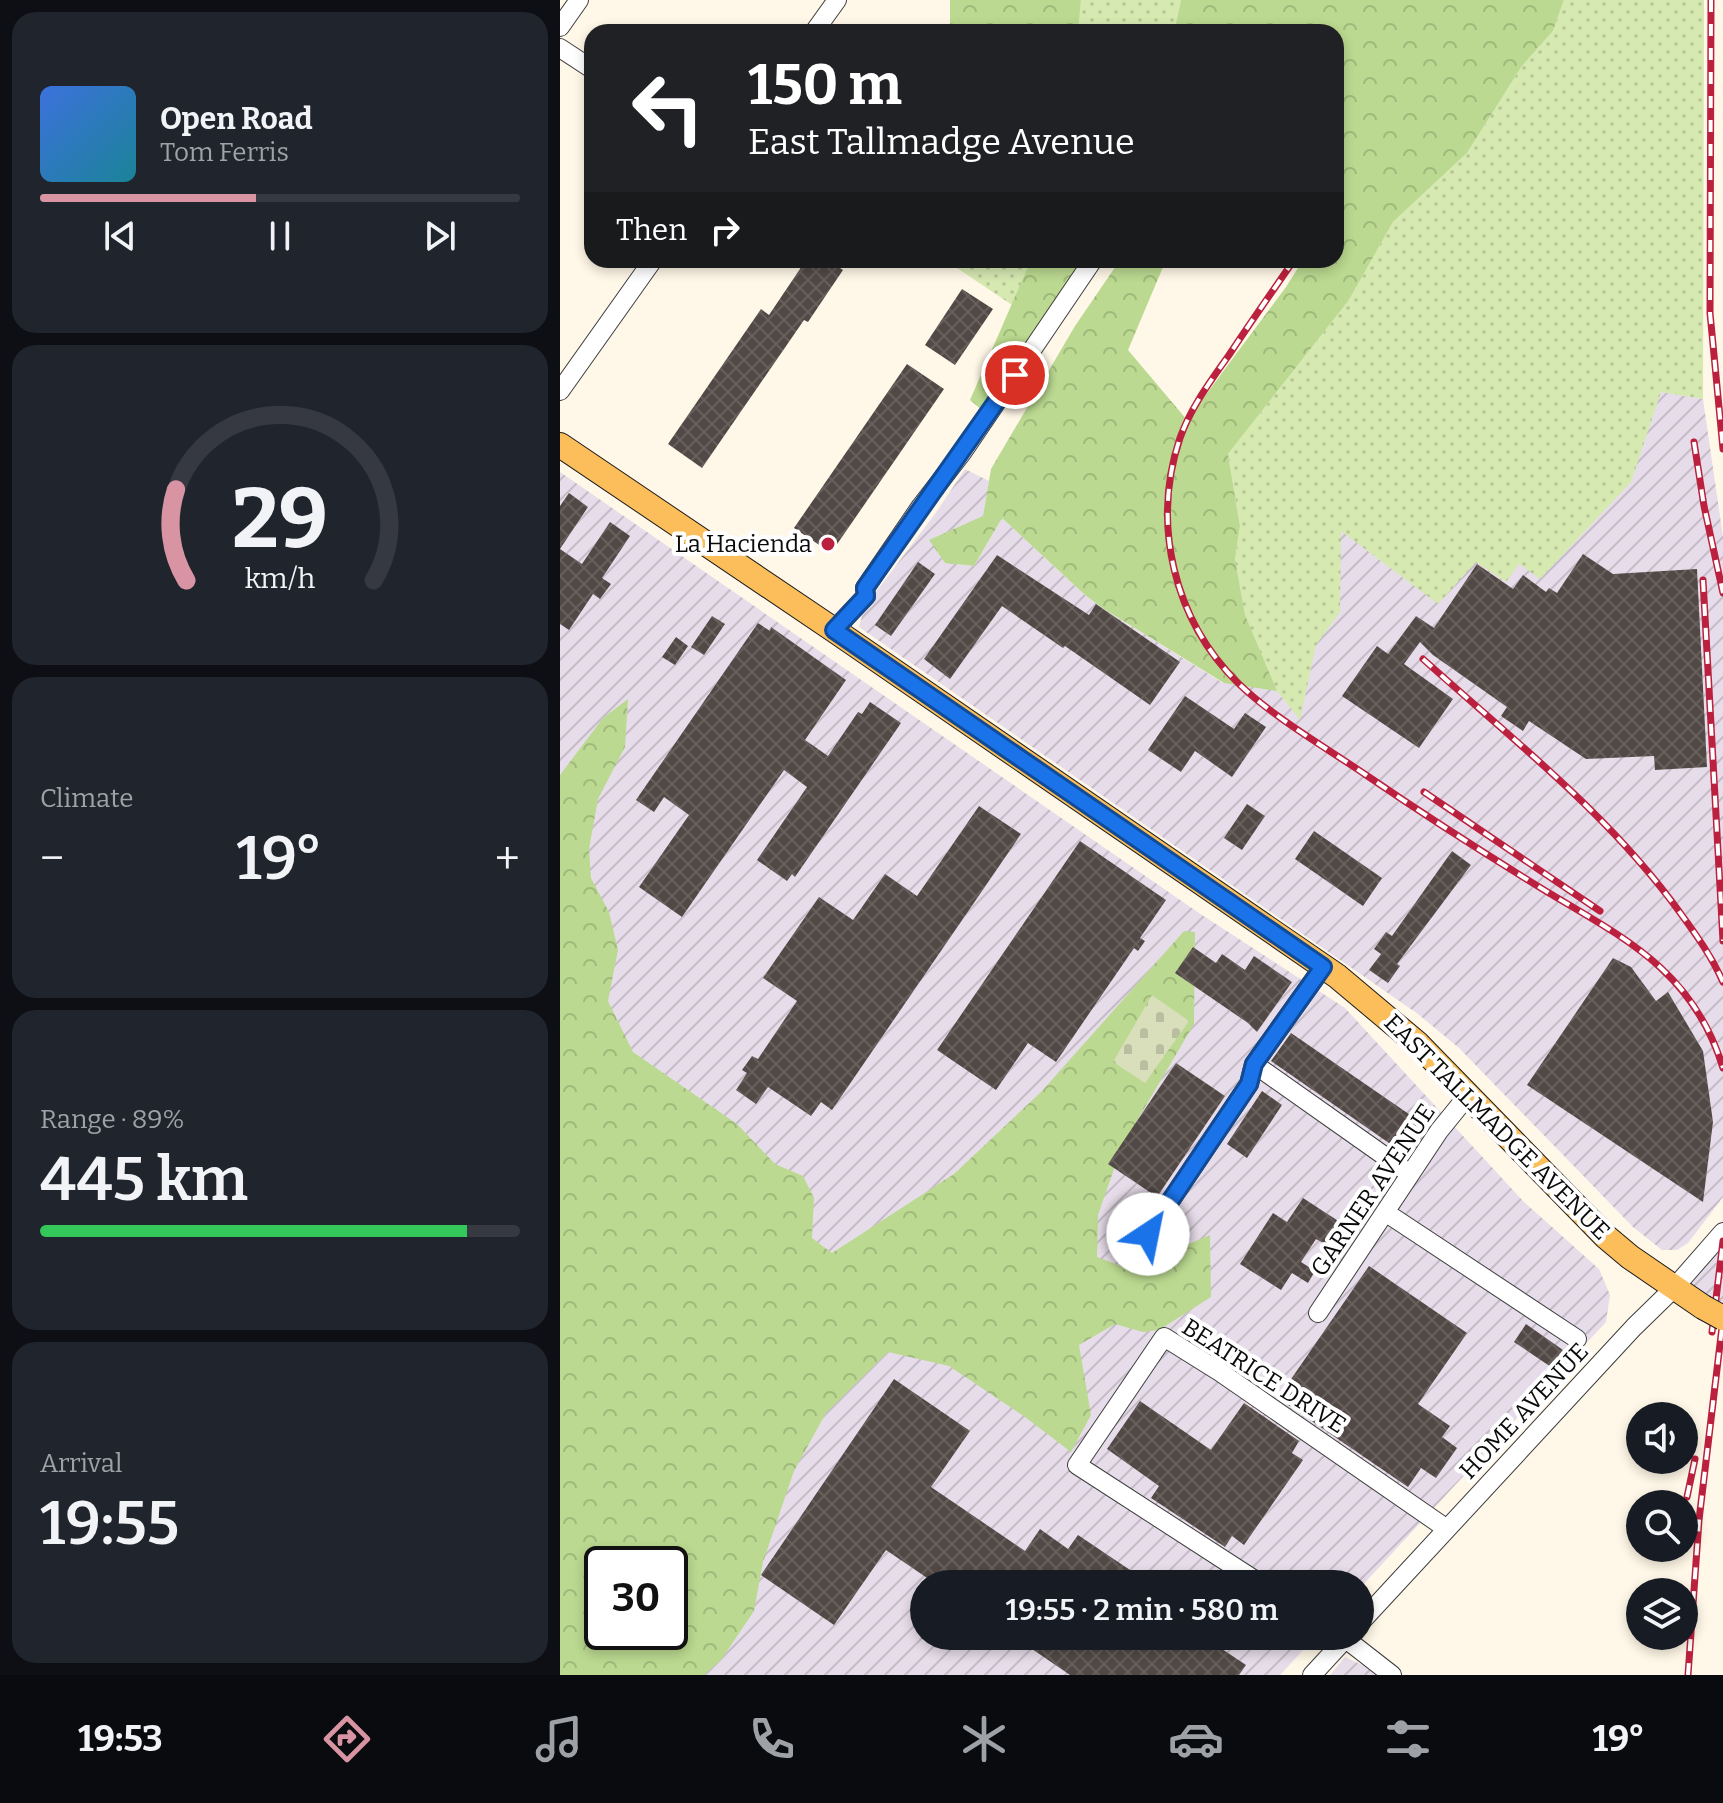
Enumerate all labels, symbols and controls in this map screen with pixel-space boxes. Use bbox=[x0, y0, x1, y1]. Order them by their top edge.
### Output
text: 150 m bbox=[748, 52, 902, 119]
icon: left bbox=[616, 56, 720, 160]
text: Open Road bbox=[160, 101, 313, 137]
text: East Tallmadge Avenue bbox=[748, 120, 1135, 164]
text: Tom Ferris bbox=[160, 137, 289, 168]
icon: right bbox=[703, 208, 747, 252]
text: Then bbox=[616, 212, 687, 248]
icon: previous bbox=[98, 214, 142, 258]
icon: pause bbox=[258, 214, 302, 258]
icon: next bbox=[418, 214, 462, 258]
pin bbox=[981, 341, 1049, 409]
icon: arrive bbox=[993, 353, 1037, 397]
text: 29 bbox=[232, 468, 328, 568]
place label: La Hacienda bbox=[675, 530, 812, 558]
marker: La Hacienda bbox=[819, 535, 837, 553]
text: km/h bbox=[245, 561, 316, 596]
text: Climate bbox=[40, 783, 134, 814]
text: 19° bbox=[236, 823, 323, 895]
text: − bbox=[40, 832, 64, 885]
text: + bbox=[495, 832, 520, 885]
street label: EAST TALLMADGE AVENUE bbox=[1378, 1008, 1616, 1246]
street label: GARNER AVENUE bbox=[1305, 1099, 1441, 1281]
text: Range · 89% bbox=[40, 1104, 185, 1135]
text: 445 km bbox=[40, 1144, 248, 1216]
position arrow bbox=[1106, 1192, 1190, 1276]
street label: BEATRICE DRIVE bbox=[1177, 1313, 1351, 1439]
street label: HOME AVENUE bbox=[1454, 1337, 1594, 1485]
map controls bbox=[1626, 1402, 1698, 1650]
button: sound bbox=[1626, 1402, 1698, 1474]
text: Arrival bbox=[40, 1448, 122, 1479]
text: 19:55 bbox=[40, 1488, 179, 1560]
button: search bbox=[1626, 1490, 1698, 1562]
speed limit sign: 30 bbox=[584, 1546, 688, 1650]
button: layers bbox=[1626, 1578, 1698, 1650]
text: 19:55 · 2 min · 580 m bbox=[1006, 1592, 1278, 1628]
icon: directions bbox=[319, 1711, 375, 1767]
icon: music bbox=[531, 1711, 587, 1767]
icon: phone bbox=[744, 1711, 800, 1767]
icon: climate bbox=[956, 1711, 1012, 1767]
icon: car bbox=[1168, 1711, 1224, 1767]
icon: filters bbox=[1380, 1711, 1436, 1767]
text: 19:53 bbox=[78, 1717, 163, 1761]
text: 19° bbox=[1592, 1717, 1645, 1761]

